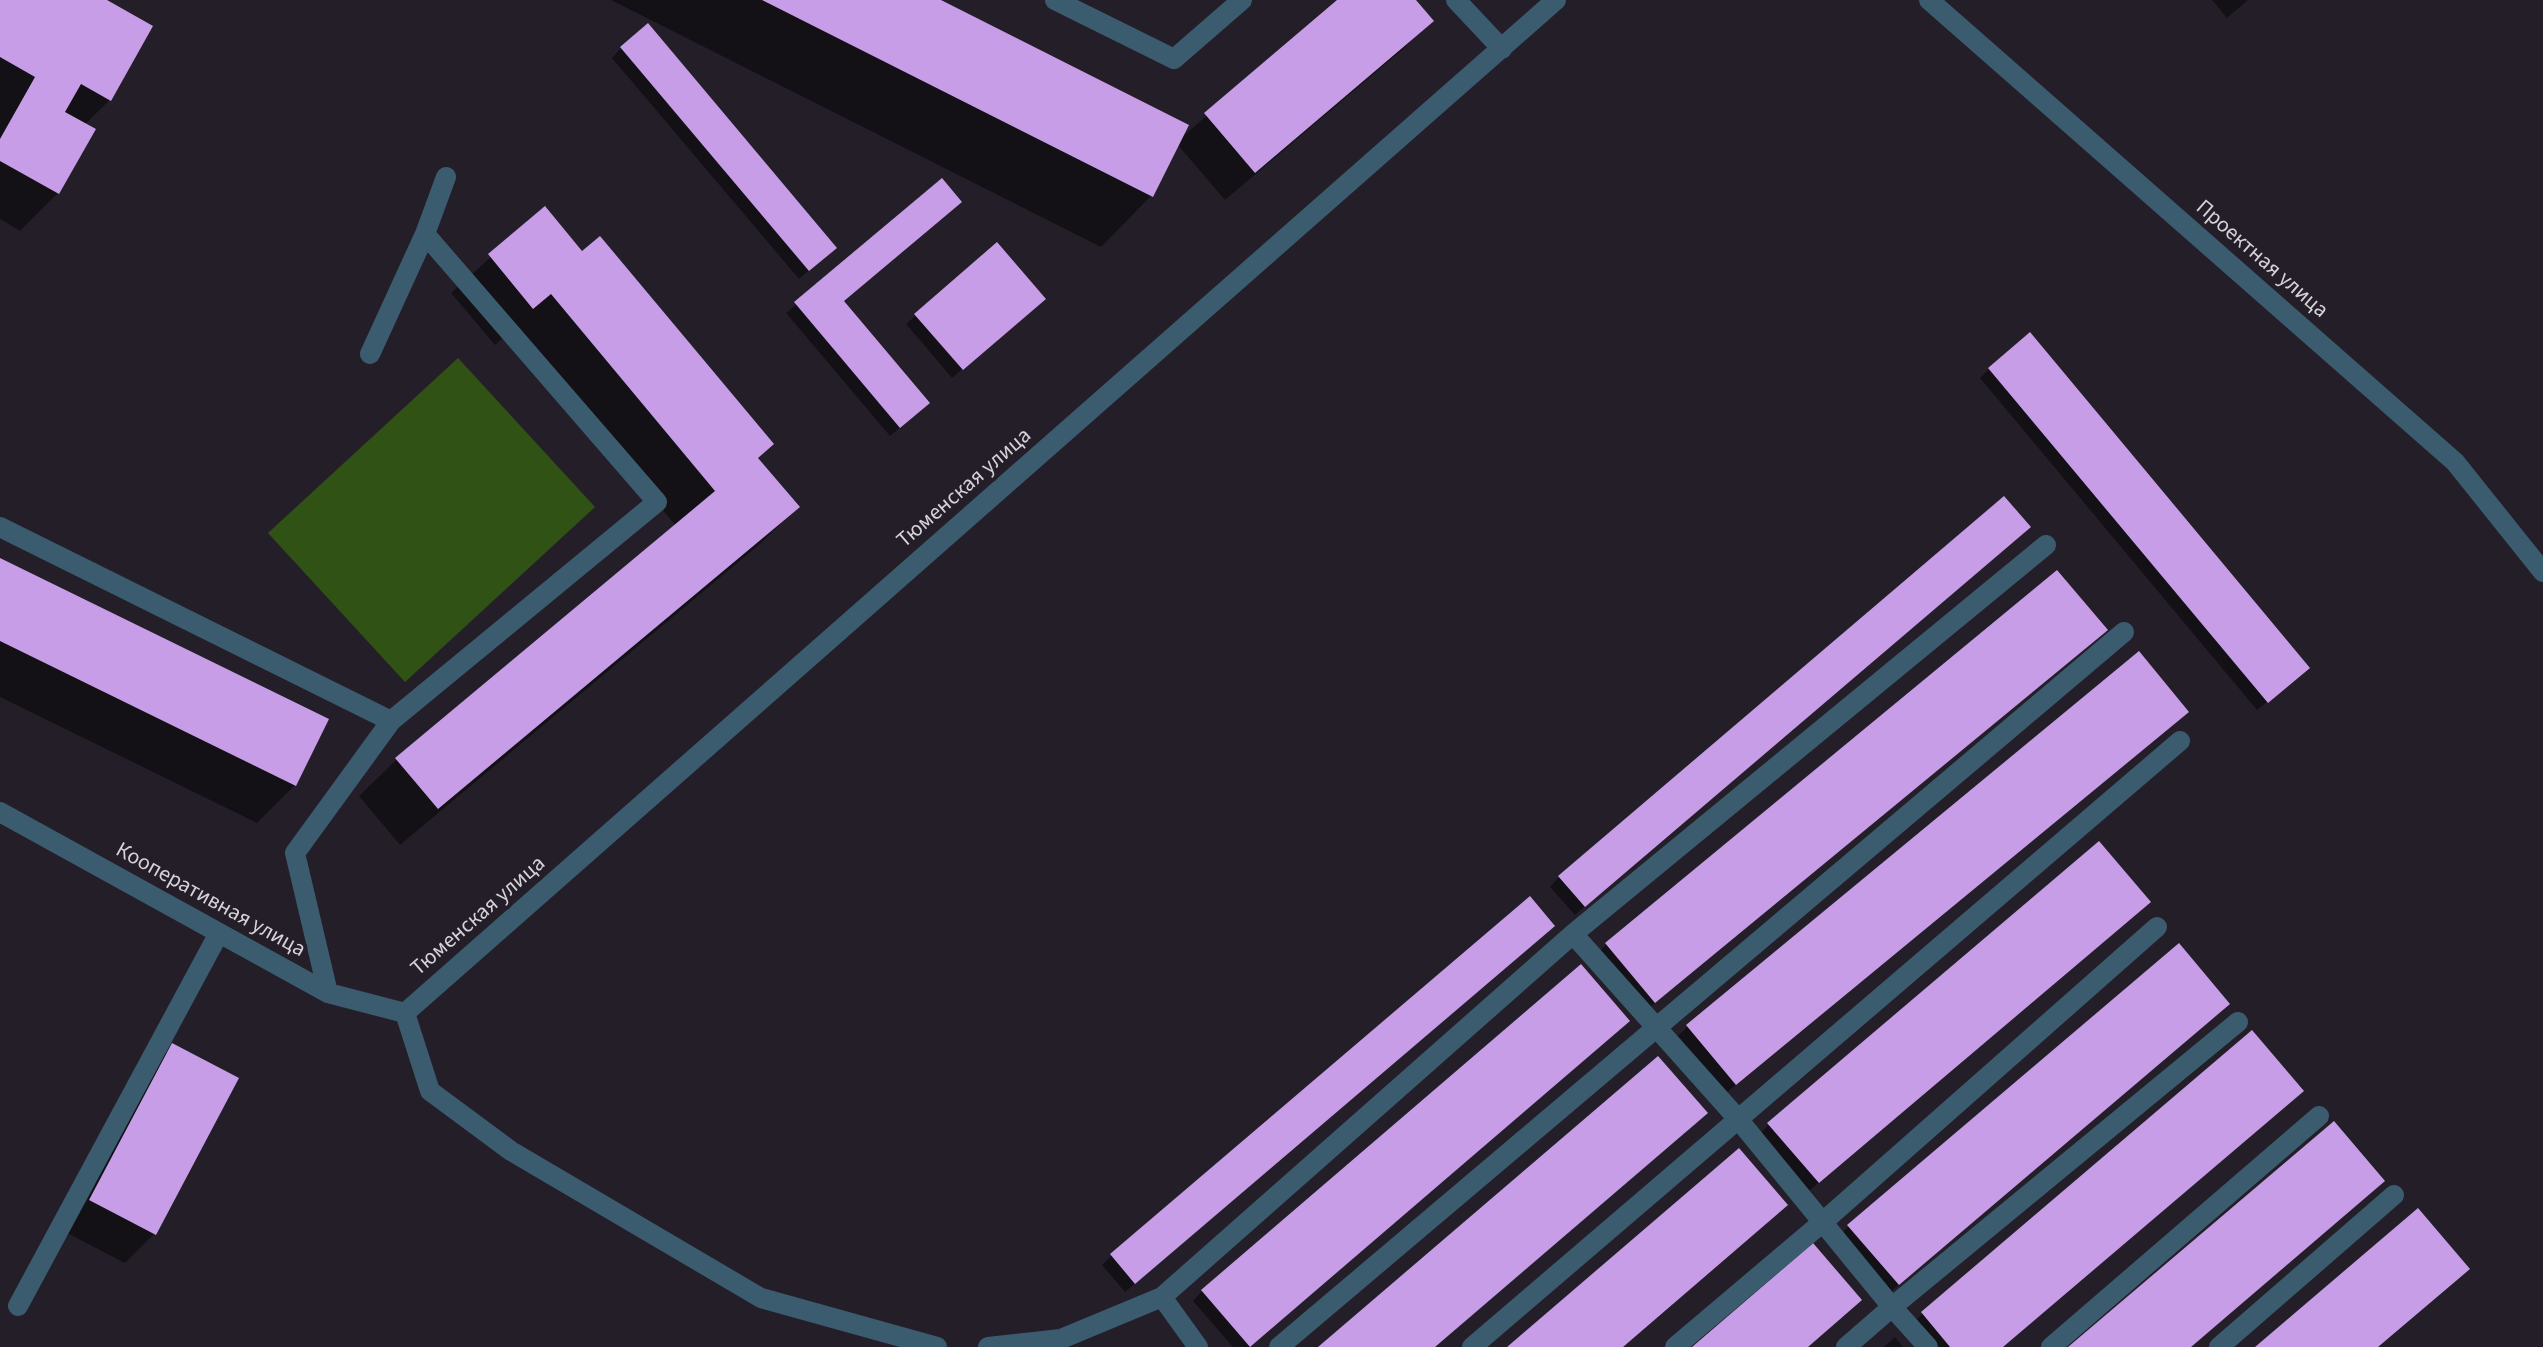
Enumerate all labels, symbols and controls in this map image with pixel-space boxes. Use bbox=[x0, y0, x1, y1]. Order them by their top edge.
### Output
street label: Проектная улица bbox=[2189, 195, 2333, 325]
street label: Тюменская улица bbox=[892, 423, 1038, 555]
street label: Кооперативная улица bbox=[111, 838, 309, 964]
street label: Тюменская улица bbox=[406, 851, 552, 983]

